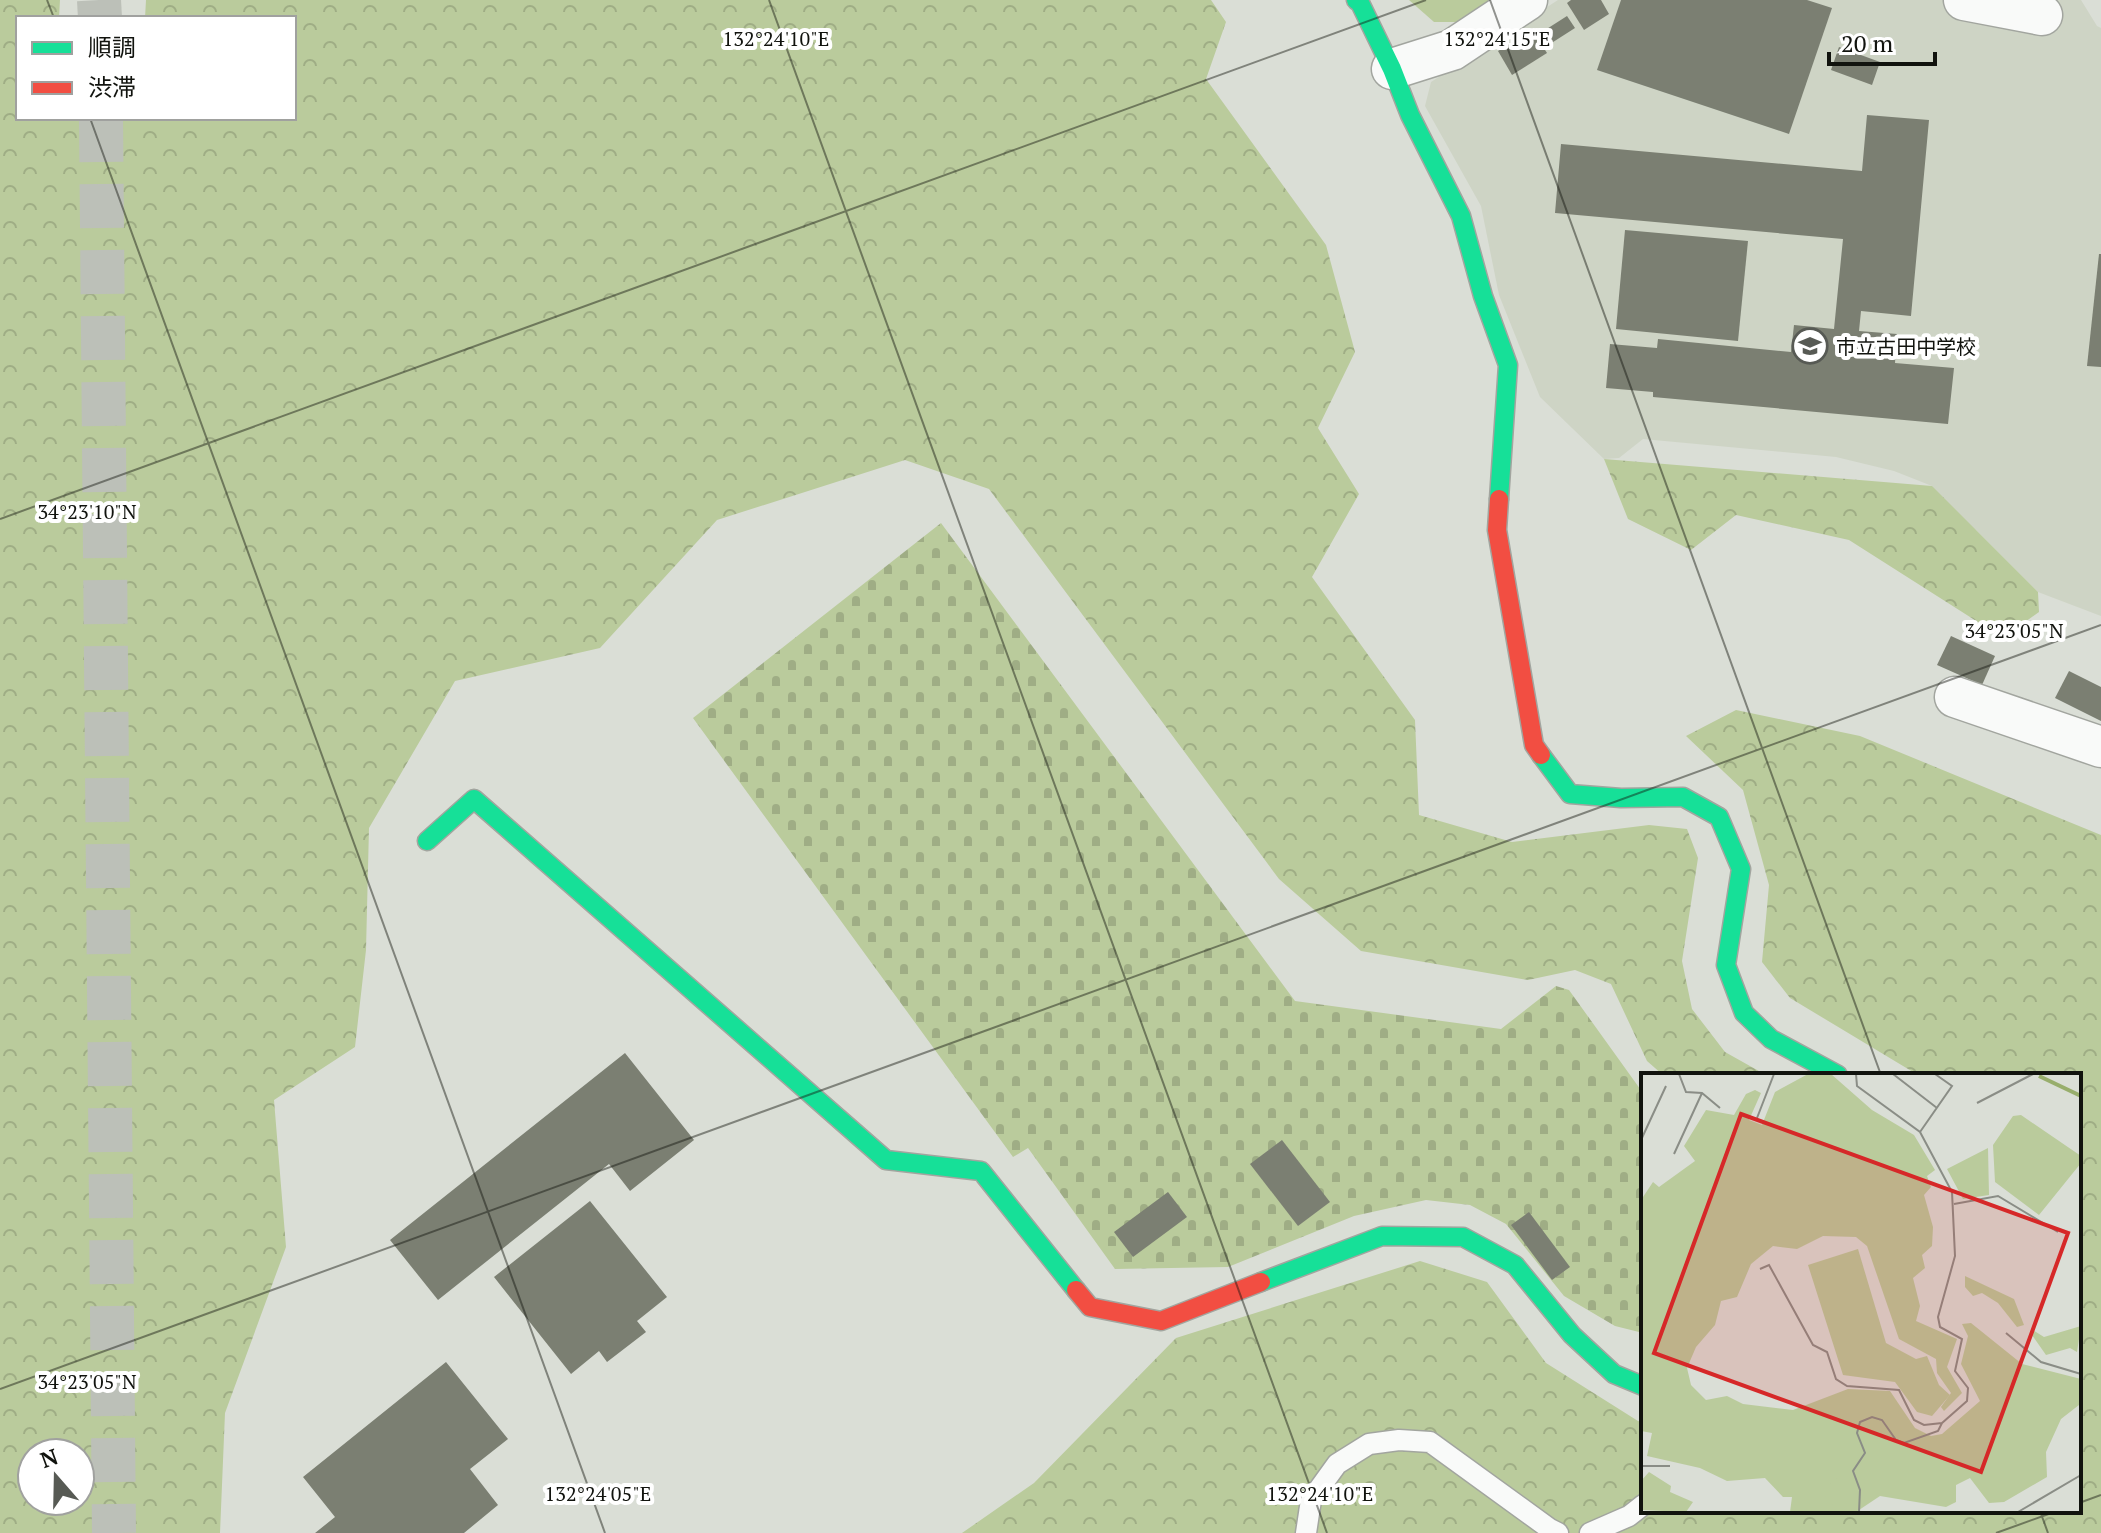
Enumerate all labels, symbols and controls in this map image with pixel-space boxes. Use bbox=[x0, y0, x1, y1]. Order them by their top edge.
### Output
legend bbox=[16, 16, 296, 120]
scale bar bbox=[1829, 16, 1935, 66]
text: 132°24'10"E bbox=[723, 25, 829, 52]
text: 132°24'15"E bbox=[1444, 25, 1550, 52]
text: 20 m bbox=[1841, 27, 1893, 59]
text: 順調 bbox=[88, 31, 136, 63]
text: 渋滞 bbox=[88, 71, 136, 103]
school or university icon: 市立古田中学校 bbox=[1791, 327, 1829, 365]
place label: 市立古田中学校 bbox=[1836, 333, 1976, 360]
text: 34°23'10"N bbox=[37, 498, 137, 525]
text: 34°23'05"N bbox=[1964, 617, 2064, 644]
inset map bbox=[1641, 1073, 2081, 1513]
text: 34°23'05"N bbox=[37, 1368, 137, 1395]
north arrow bbox=[16, 1437, 96, 1517]
text: N bbox=[36, 1441, 62, 1474]
text: 132°24'05"E bbox=[545, 1480, 651, 1507]
text: 132°24'10"E bbox=[1267, 1480, 1373, 1507]

